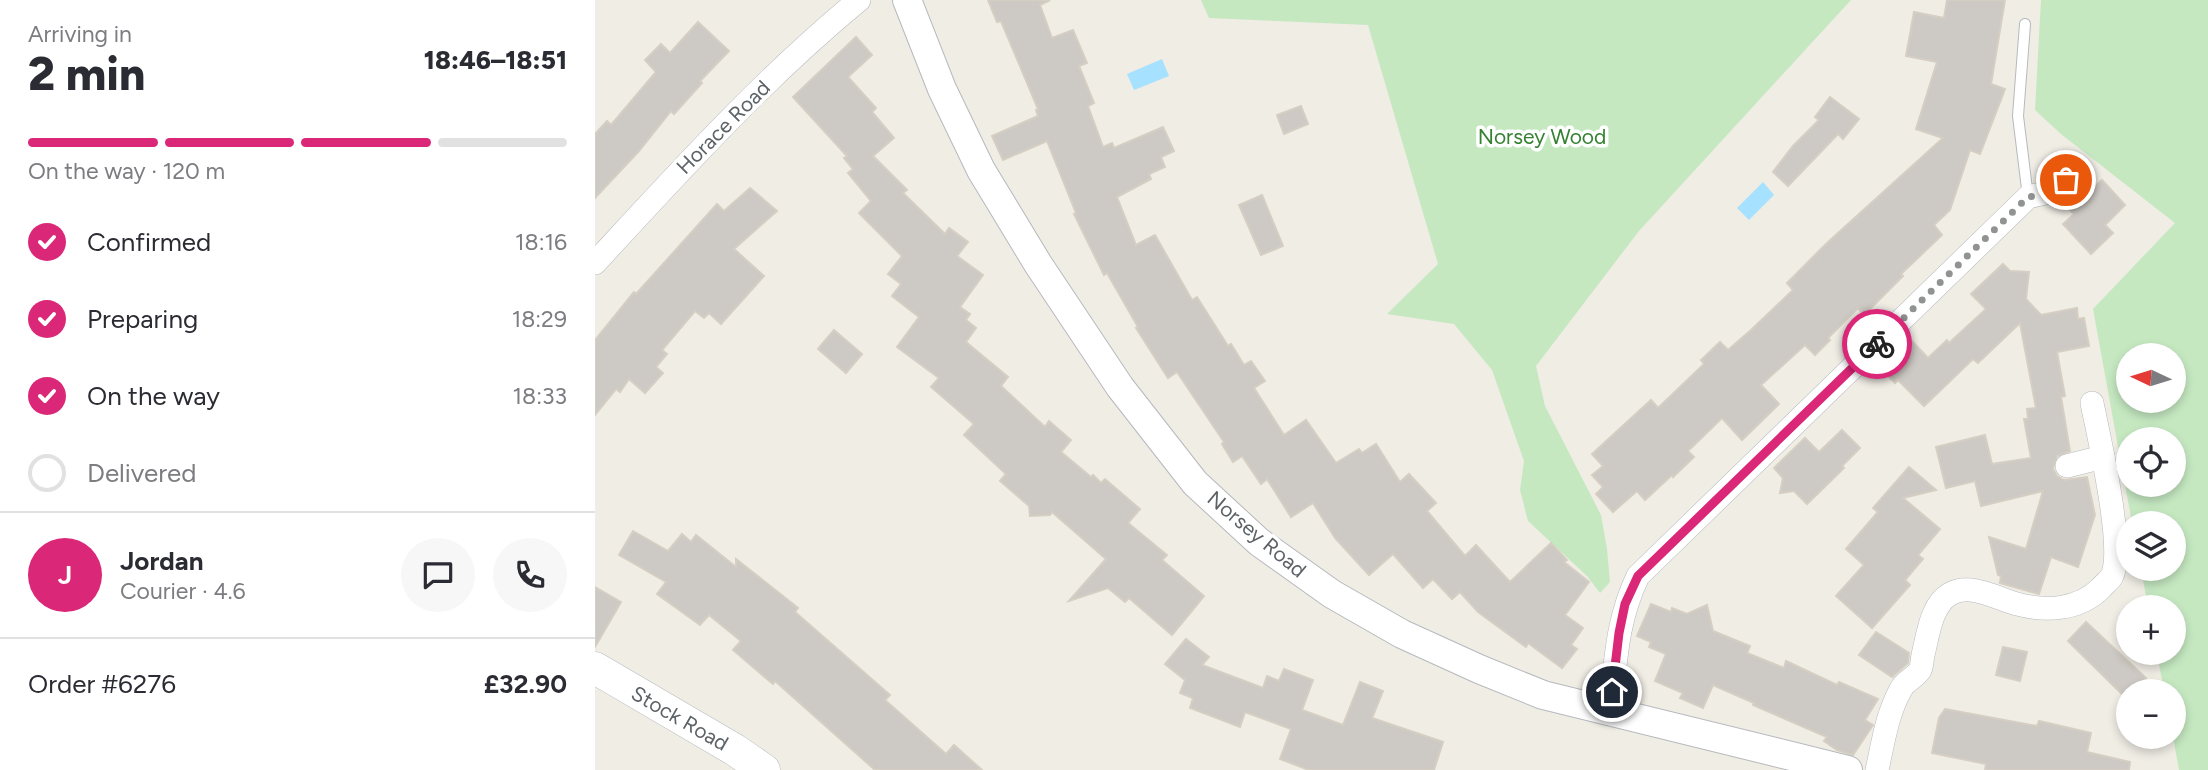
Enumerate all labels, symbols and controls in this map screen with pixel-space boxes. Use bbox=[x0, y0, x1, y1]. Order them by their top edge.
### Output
text: Arriving in bbox=[28, 20, 132, 48]
text: 18:46–18:51 bbox=[424, 44, 567, 76]
text: 2 min bbox=[28, 46, 145, 102]
street label: Horace Road bbox=[671, 75, 775, 179]
park label: Norsey Wood bbox=[1478, 124, 1606, 149]
pin bbox=[2036, 150, 2096, 210]
text: On the way · 120 m bbox=[28, 157, 225, 185]
icon: bag bbox=[2047, 161, 2085, 199]
icon: check bbox=[28, 223, 66, 261]
text: Confirmed bbox=[87, 226, 211, 258]
text: 18:16 bbox=[515, 228, 567, 256]
icon: check bbox=[28, 300, 66, 338]
text: Preparing bbox=[87, 303, 198, 335]
text: 18:29 bbox=[512, 305, 567, 333]
courier bbox=[1842, 309, 1912, 379]
icon: bike bbox=[1858, 325, 1896, 363]
north arrow bbox=[2116, 343, 2186, 413]
map controls bbox=[2116, 343, 2186, 749]
icon: check bbox=[28, 377, 66, 415]
text: On the way bbox=[87, 380, 220, 412]
text: 18:33 bbox=[513, 382, 567, 410]
button: locate bbox=[2116, 427, 2186, 497]
text: Delivered bbox=[87, 457, 196, 489]
street label: Norsey Road bbox=[1203, 486, 1311, 582]
button: layers bbox=[2116, 511, 2186, 581]
button: chat bbox=[401, 538, 475, 612]
button: phone bbox=[493, 538, 567, 612]
text: Jordan bbox=[120, 545, 203, 577]
text: J bbox=[58, 559, 72, 591]
text: Courier · 4.6 bbox=[120, 577, 246, 605]
button: + bbox=[2116, 595, 2186, 665]
pin bbox=[1582, 662, 1642, 722]
text: Order #6276 bbox=[28, 668, 176, 700]
text: £32.90 bbox=[484, 668, 567, 700]
icon: home bbox=[1593, 673, 1631, 711]
button: − bbox=[2116, 679, 2186, 749]
street label: Stock Road bbox=[627, 680, 733, 756]

